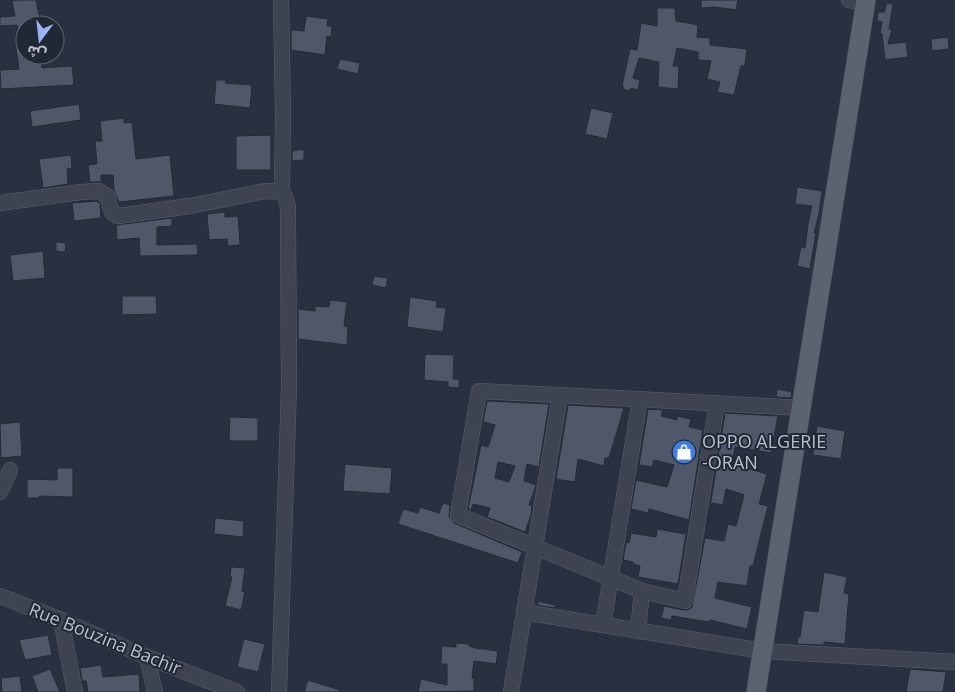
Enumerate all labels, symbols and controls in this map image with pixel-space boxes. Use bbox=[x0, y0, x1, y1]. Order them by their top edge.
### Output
north arrow bbox=[15, 15, 65, 65]
text: ش bbox=[25, 41, 48, 65]
place label: OPPO ALGERIE -ORAN bbox=[702, 429, 826, 474]
shop icon: OPPO ALGERIE -ORAN bbox=[671, 439, 697, 465]
street label: Rue Bouzina Bachir bbox=[26, 597, 186, 680]

